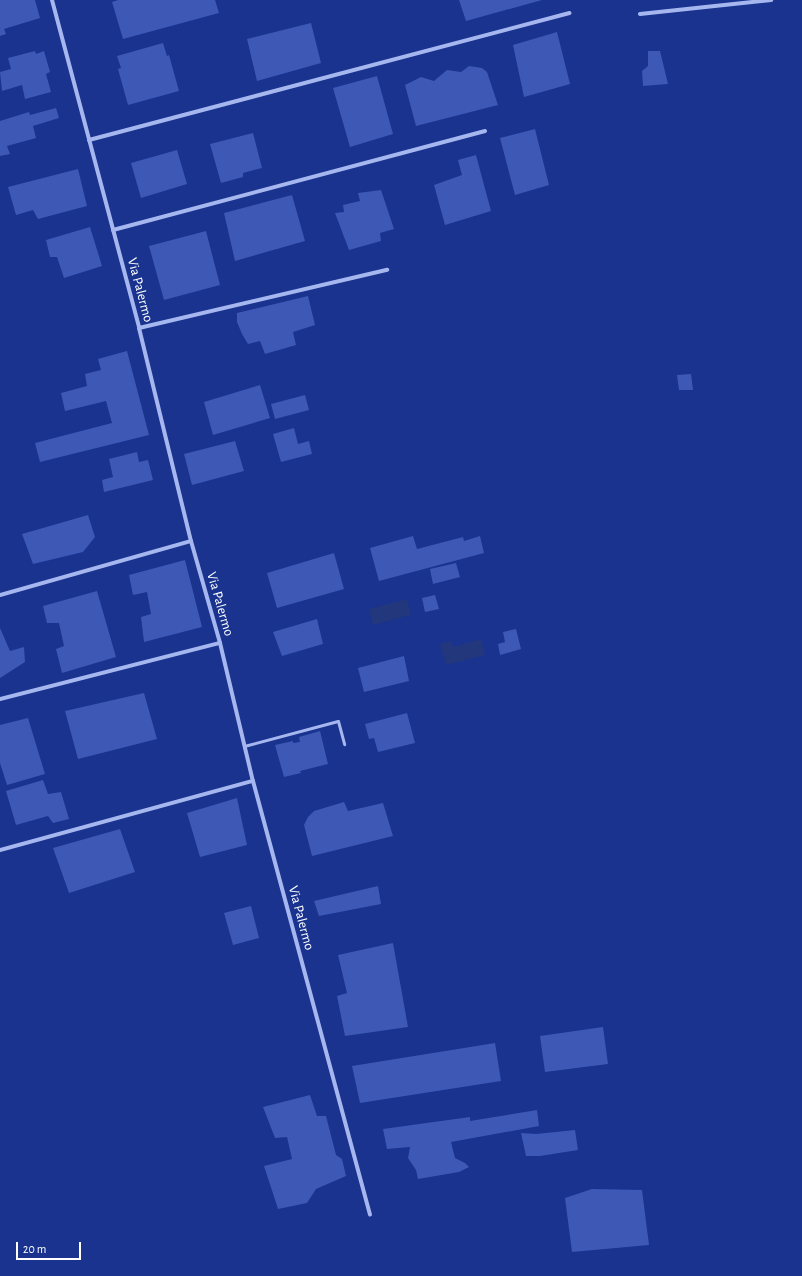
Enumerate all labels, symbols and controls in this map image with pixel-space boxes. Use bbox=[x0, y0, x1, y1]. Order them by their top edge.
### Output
street label: Via Palermo bbox=[123, 256, 157, 324]
street label: Via Palermo bbox=[203, 570, 237, 638]
street label: Via Palermo bbox=[284, 884, 318, 952]
scale bar bbox=[18, 1234, 83, 1260]
text: 20 m bbox=[23, 1243, 46, 1255]

